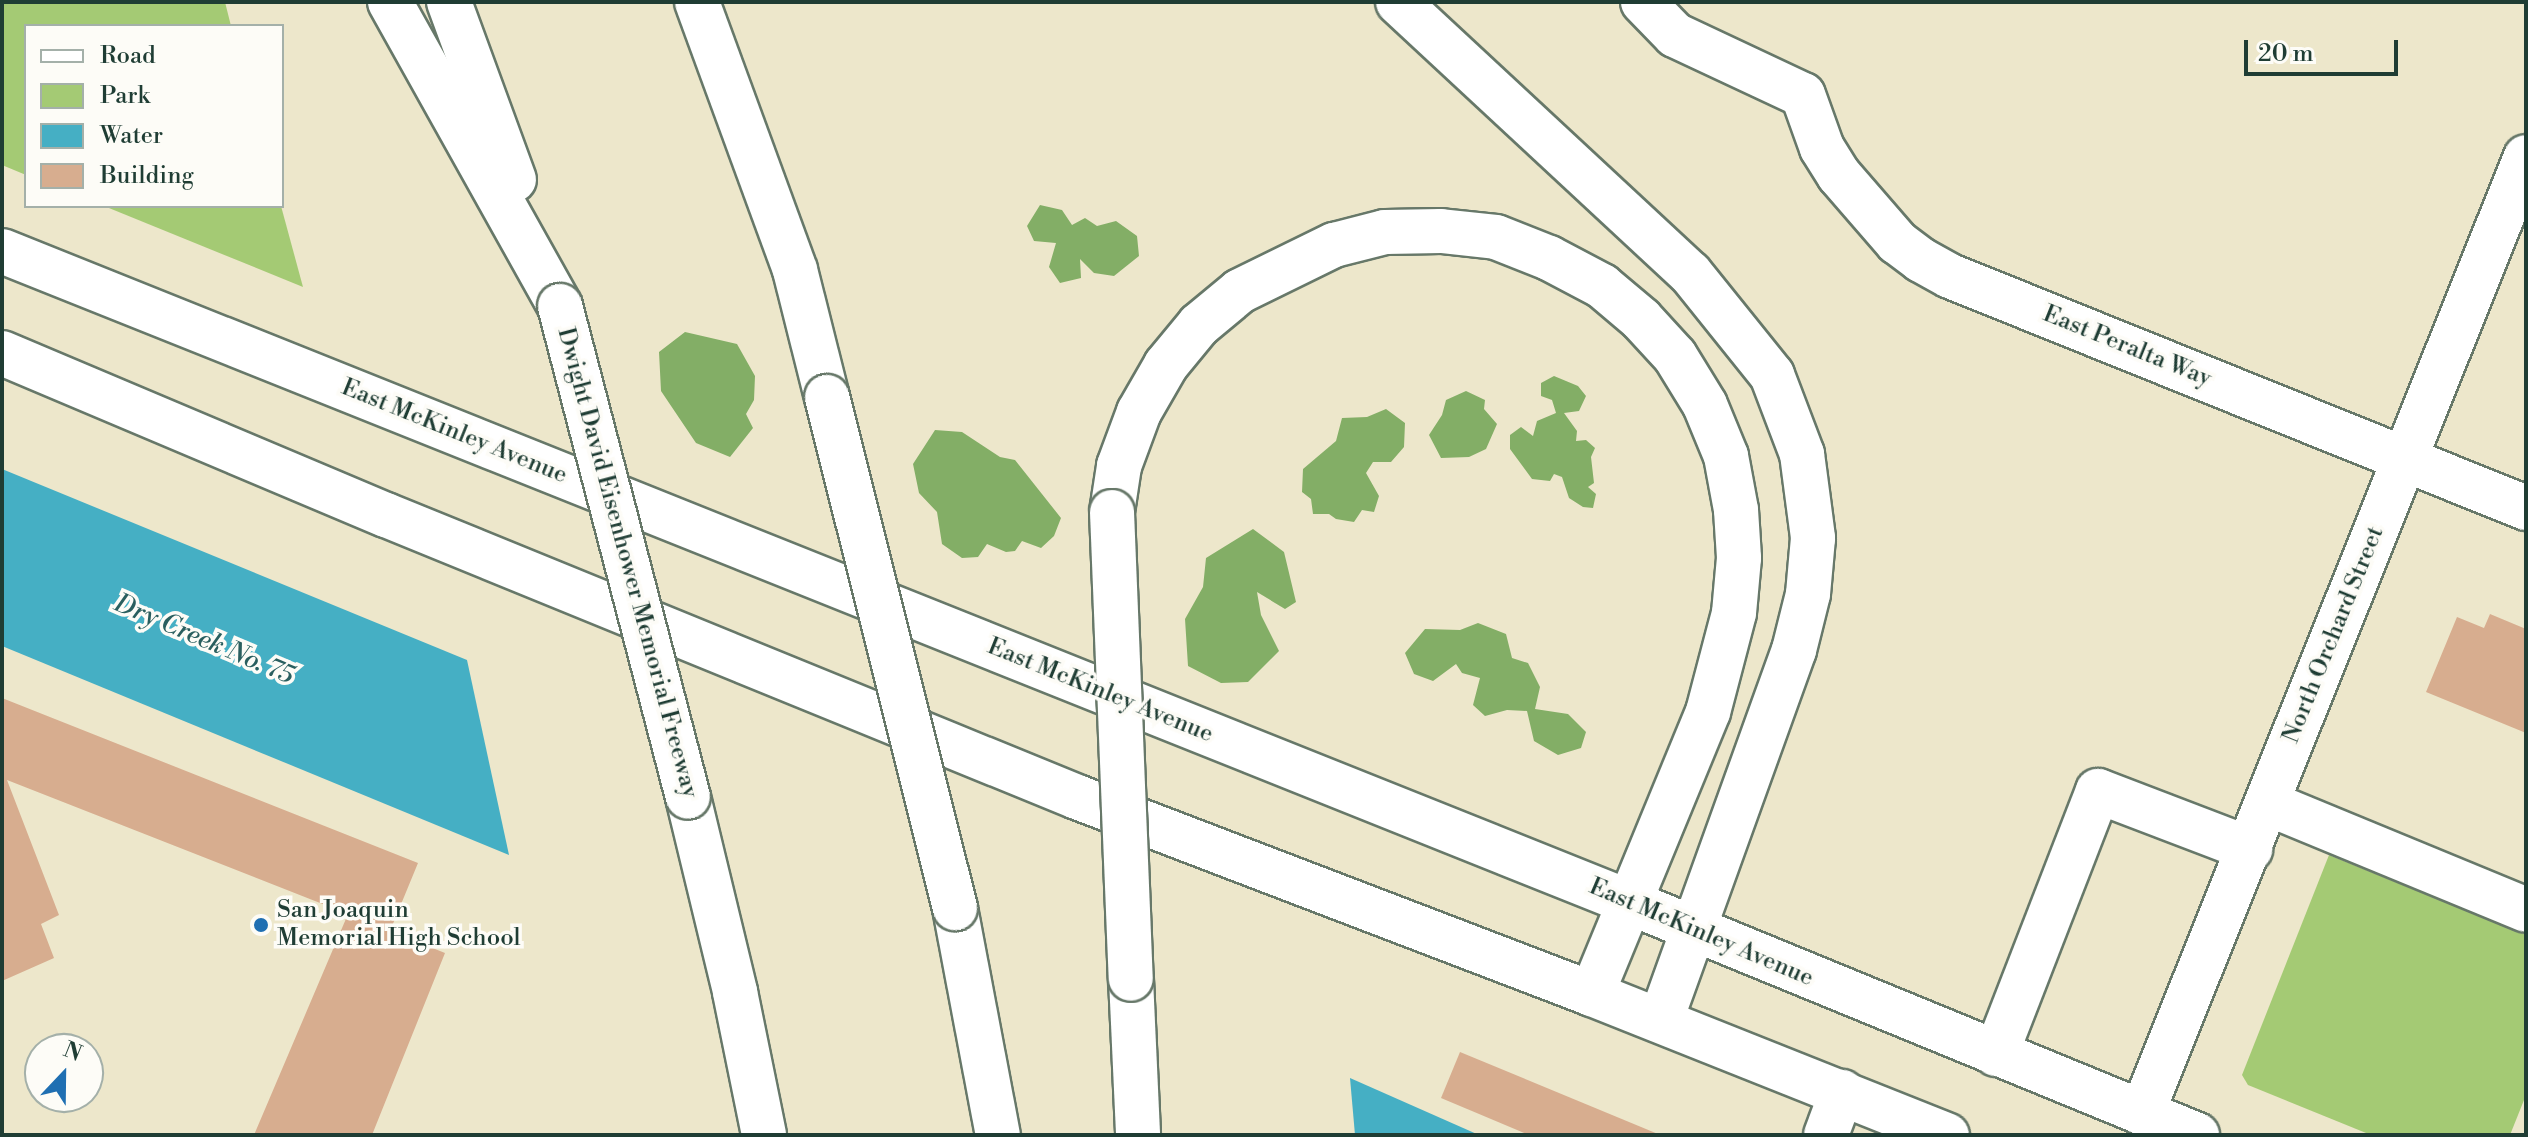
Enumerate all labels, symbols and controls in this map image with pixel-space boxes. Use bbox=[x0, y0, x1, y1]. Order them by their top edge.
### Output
legend bbox=[24, 24, 284, 208]
scale bar bbox=[2248, 24, 2402, 74]
text: 20 m bbox=[2258, 39, 2314, 69]
text: Road bbox=[100, 41, 156, 71]
text: Park bbox=[100, 81, 150, 111]
text: Water bbox=[100, 121, 163, 151]
text: Building bbox=[100, 161, 194, 191]
street label: East Peralta Way bbox=[2039, 300, 2215, 394]
street label: Dwight David Eisenhower Memorial Freeway bbox=[550, 325, 704, 801]
street label: East McKinley Avenue bbox=[337, 374, 571, 490]
street label: North Orchard Street bbox=[2277, 522, 2391, 748]
water label: Dry Creek No. 75 bbox=[109, 588, 299, 692]
street label: East McKinley Avenue bbox=[983, 633, 1217, 749]
street label: East McKinley Avenue bbox=[1585, 873, 1817, 993]
place label: San Joaquin Memorial High School bbox=[277, 897, 521, 953]
marker: San Joaquin Memorial High School bbox=[252, 916, 270, 934]
north arrow bbox=[24, 1033, 104, 1113]
text: N bbox=[59, 1036, 86, 1068]

